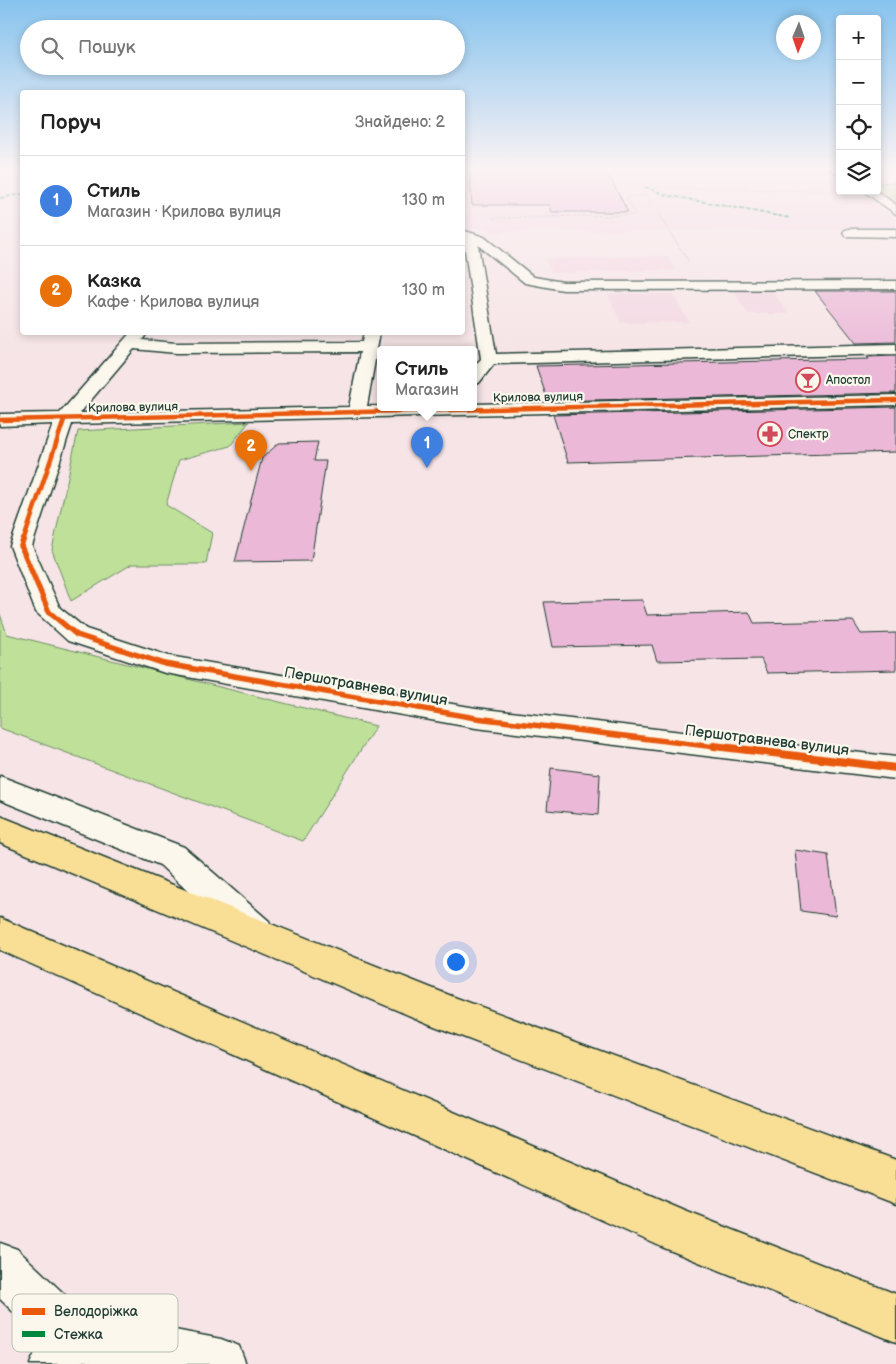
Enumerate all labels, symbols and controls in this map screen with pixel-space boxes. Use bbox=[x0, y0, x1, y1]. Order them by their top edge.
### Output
north arrow bbox=[776, 15, 821, 60]
map controls bbox=[836, 15, 881, 195]
button: + bbox=[836, 15, 881, 60]
search box bbox=[20, 20, 465, 75]
icon: search bbox=[38, 34, 66, 62]
text: Пошук bbox=[78, 36, 136, 59]
button: − bbox=[836, 60, 881, 105]
button: locate bbox=[836, 105, 881, 150]
text: Поруч bbox=[40, 110, 101, 135]
text: Знайдено: 2 bbox=[355, 113, 445, 132]
button: layers bbox=[836, 150, 881, 195]
text: Стиль bbox=[87, 180, 140, 203]
text: 1 bbox=[53, 191, 59, 210]
text: 130 m bbox=[402, 191, 445, 210]
text: Магазин · Крилова вулиця bbox=[87, 203, 281, 222]
text: Казка bbox=[87, 270, 141, 293]
text: 2 bbox=[51, 281, 61, 300]
text: 130 m bbox=[402, 281, 445, 300]
text: Кафе · Крилова вулиця bbox=[87, 293, 259, 312]
popup bbox=[377, 346, 477, 411]
text: Стиль bbox=[395, 358, 448, 381]
bar icon: Апостол bbox=[795, 367, 821, 393]
place label: Апостол bbox=[825, 373, 871, 388]
text: Магазин bbox=[395, 381, 459, 400]
street label: Крилова вулиця bbox=[493, 389, 583, 406]
street label: Крилова вулиця bbox=[88, 399, 178, 416]
pharmacy icon: Спектр bbox=[757, 421, 783, 447]
pin: 1 bbox=[411, 427, 443, 468]
place label: Спектр bbox=[788, 427, 829, 442]
pin: 2 bbox=[235, 430, 267, 471]
street label: Першотравнева вулиця bbox=[283, 663, 449, 710]
street label: Першотравнева вулиця bbox=[684, 721, 850, 760]
your location bbox=[443, 949, 469, 975]
legend bbox=[12, 1294, 178, 1352]
text: Велодоріжка bbox=[54, 1303, 139, 1320]
text: Стежка bbox=[54, 1326, 104, 1343]

